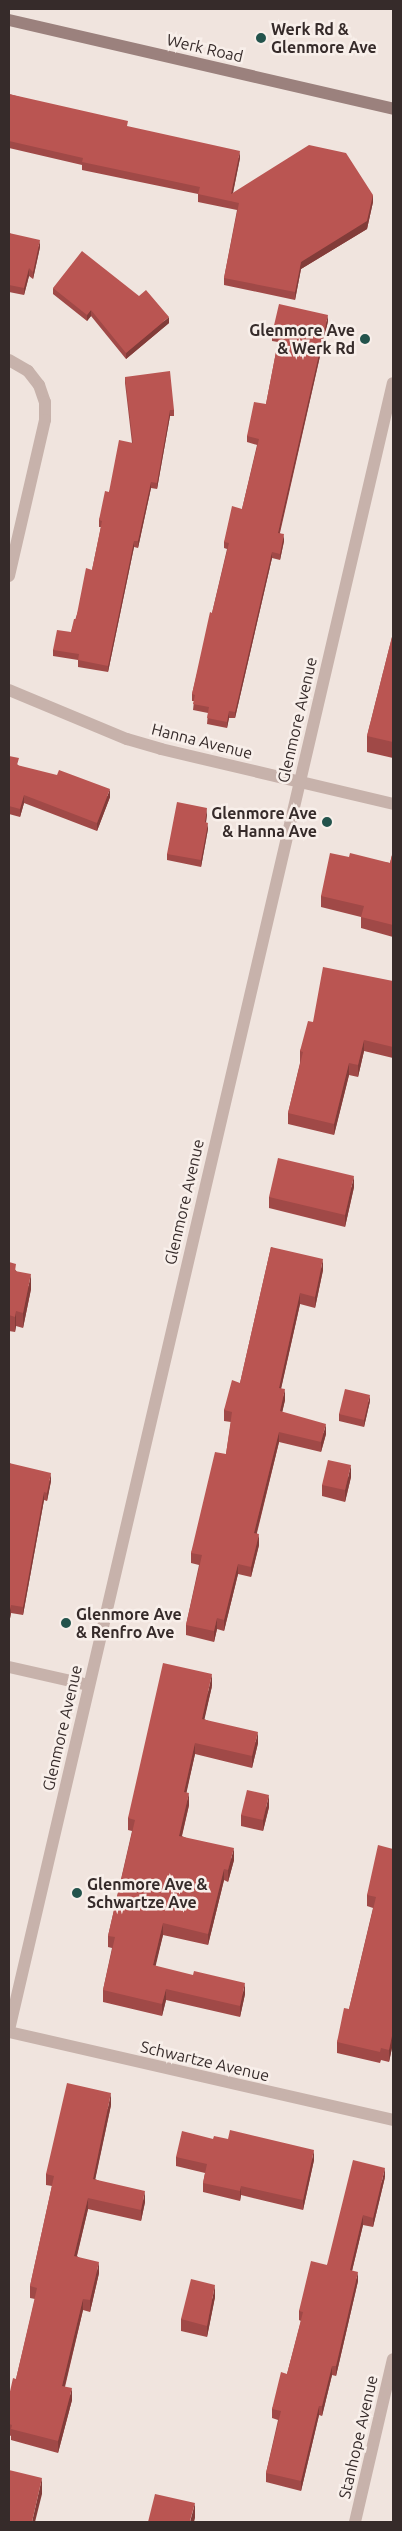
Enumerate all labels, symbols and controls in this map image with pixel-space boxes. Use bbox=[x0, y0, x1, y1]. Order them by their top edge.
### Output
place label: Werk Rd & Glenmore Ave bbox=[271, 19, 377, 57]
street label: Werk Road bbox=[165, 30, 245, 66]
marker: Werk Rd & Glenmore Ave bbox=[255, 32, 267, 44]
place label: Glenmore Ave & Werk Rd bbox=[249, 320, 355, 358]
marker: Glenmore Ave & Werk Rd bbox=[359, 333, 371, 345]
street label: Glenmore Avenue bbox=[273, 655, 321, 785]
street label: Hanna Avenue bbox=[149, 719, 255, 763]
place label: Glenmore Ave & Hanna Ave bbox=[211, 803, 317, 841]
marker: Glenmore Ave & Hanna Ave bbox=[321, 816, 333, 828]
street label: Glenmore Avenue bbox=[160, 1137, 208, 1267]
place label: Glenmore Ave & Renfro Ave bbox=[76, 1604, 182, 1642]
marker: Glenmore Ave & Renfro Ave bbox=[60, 1617, 72, 1629]
street label: Glenmore Avenue bbox=[38, 1663, 86, 1793]
place label: Glenmore Ave & Schwartze Ave bbox=[87, 1874, 208, 1912]
marker: Glenmore Ave & Schwartze Ave bbox=[71, 1887, 83, 1899]
street label: Schwartze Avenue bbox=[139, 2037, 271, 2085]
street label: Stanhope Avenue bbox=[334, 2373, 382, 2501]

